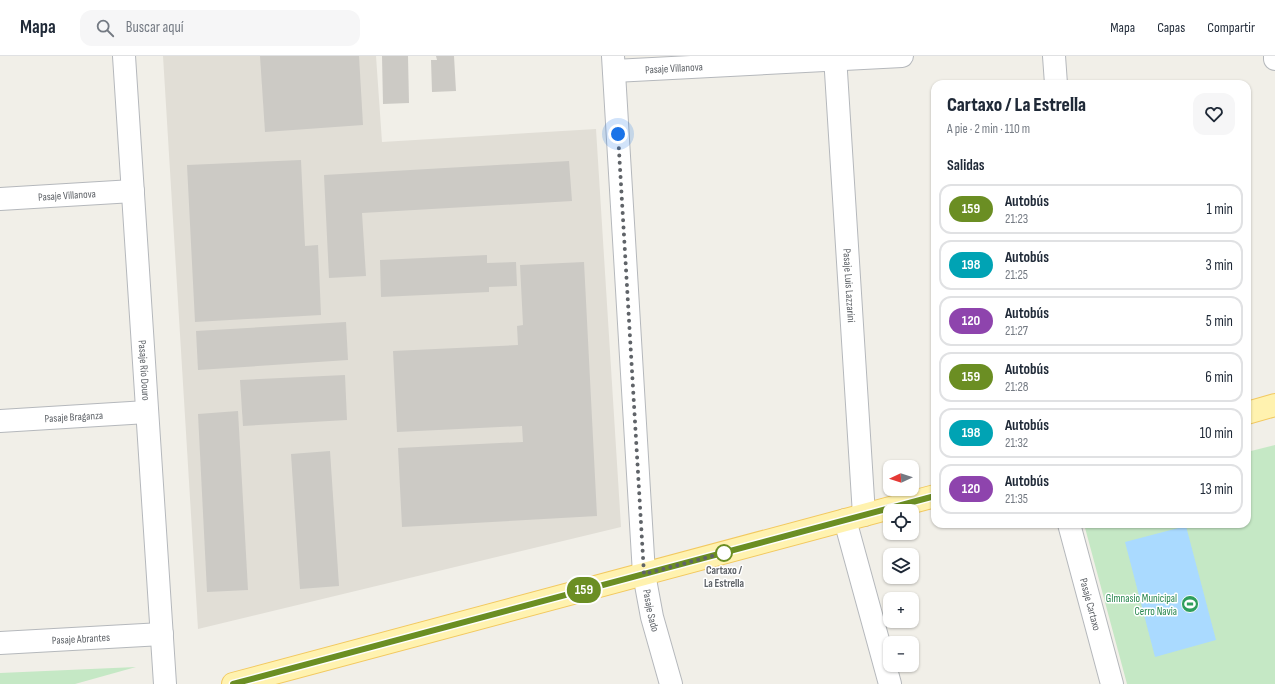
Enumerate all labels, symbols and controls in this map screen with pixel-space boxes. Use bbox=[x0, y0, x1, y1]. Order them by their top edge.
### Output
search box bbox=[80, 10, 360, 46]
text: Mapa bbox=[20, 16, 56, 39]
icon: search bbox=[94, 17, 116, 39]
text: Buscar aquí bbox=[126, 18, 183, 37]
text: Mapa bbox=[1110, 19, 1135, 36]
text: Capas bbox=[1157, 19, 1185, 36]
text: Compartir bbox=[1207, 19, 1255, 36]
street label: Pasaje Villanova bbox=[645, 60, 703, 76]
button: heart bbox=[1193, 93, 1235, 135]
text: Cartaxo / La Estrella bbox=[947, 94, 1086, 117]
text: A pie · 2 min · 110 m bbox=[947, 121, 1030, 137]
your location bbox=[608, 124, 628, 144]
text: Salidas bbox=[947, 156, 985, 175]
street label: Pasaje Villanova bbox=[38, 187, 96, 204]
text: Autobús bbox=[1005, 192, 1049, 211]
text: 159 bbox=[962, 200, 980, 217]
text: 1 min bbox=[1207, 200, 1233, 219]
text: 21:23 bbox=[1005, 211, 1028, 227]
street label: Pasaje Luis Lazzarini bbox=[840, 248, 858, 323]
text: Autobús bbox=[1005, 248, 1049, 267]
text: 198 bbox=[962, 256, 980, 273]
text: 3 min bbox=[1205, 256, 1233, 275]
text: 21:25 bbox=[1005, 267, 1028, 283]
text: Autobús bbox=[1005, 304, 1049, 323]
text: 120 bbox=[962, 312, 980, 329]
text: 5 min bbox=[1206, 312, 1233, 331]
text: 21:27 bbox=[1005, 323, 1028, 339]
street label: Pasaje Río Douro bbox=[136, 340, 153, 402]
text: Autobús bbox=[1005, 360, 1049, 379]
text: 159 bbox=[962, 368, 980, 385]
text: 6 min bbox=[1205, 368, 1233, 387]
text: 21:28 bbox=[1005, 379, 1028, 395]
street label: Pasaje Braganza bbox=[44, 409, 104, 425]
text: Autobús bbox=[1005, 416, 1049, 435]
text: 198 bbox=[962, 424, 980, 441]
text: 10 min bbox=[1200, 424, 1233, 443]
text: 21:32 bbox=[1005, 435, 1028, 451]
north arrow bbox=[883, 460, 919, 496]
map controls bbox=[883, 460, 919, 672]
text: Autobús bbox=[1005, 472, 1049, 491]
text: 120 bbox=[962, 480, 980, 497]
text: 13 min bbox=[1200, 480, 1233, 499]
text: 21:35 bbox=[1005, 491, 1028, 507]
button: locate bbox=[883, 504, 919, 540]
marker: Cartaxo / La Estrella bbox=[715, 544, 733, 562]
button: layers bbox=[883, 548, 919, 584]
place label: Cartaxo / La Estrella bbox=[704, 564, 745, 590]
line badge: 159 bbox=[561, 577, 607, 603]
street label: Pasaje Cartaxo bbox=[1077, 577, 1103, 632]
text: 159 bbox=[575, 581, 593, 598]
street label: Pasaje Sado bbox=[640, 588, 662, 634]
button: + bbox=[883, 592, 919, 628]
place label: GImnasio Municipal Cerro Navia bbox=[1106, 592, 1177, 618]
sports icon: GImnasio Municipal Cerro Navia bbox=[1180, 594, 1200, 614]
street label: Pasaje Abrantes bbox=[51, 631, 110, 647]
button: − bbox=[883, 636, 919, 672]

